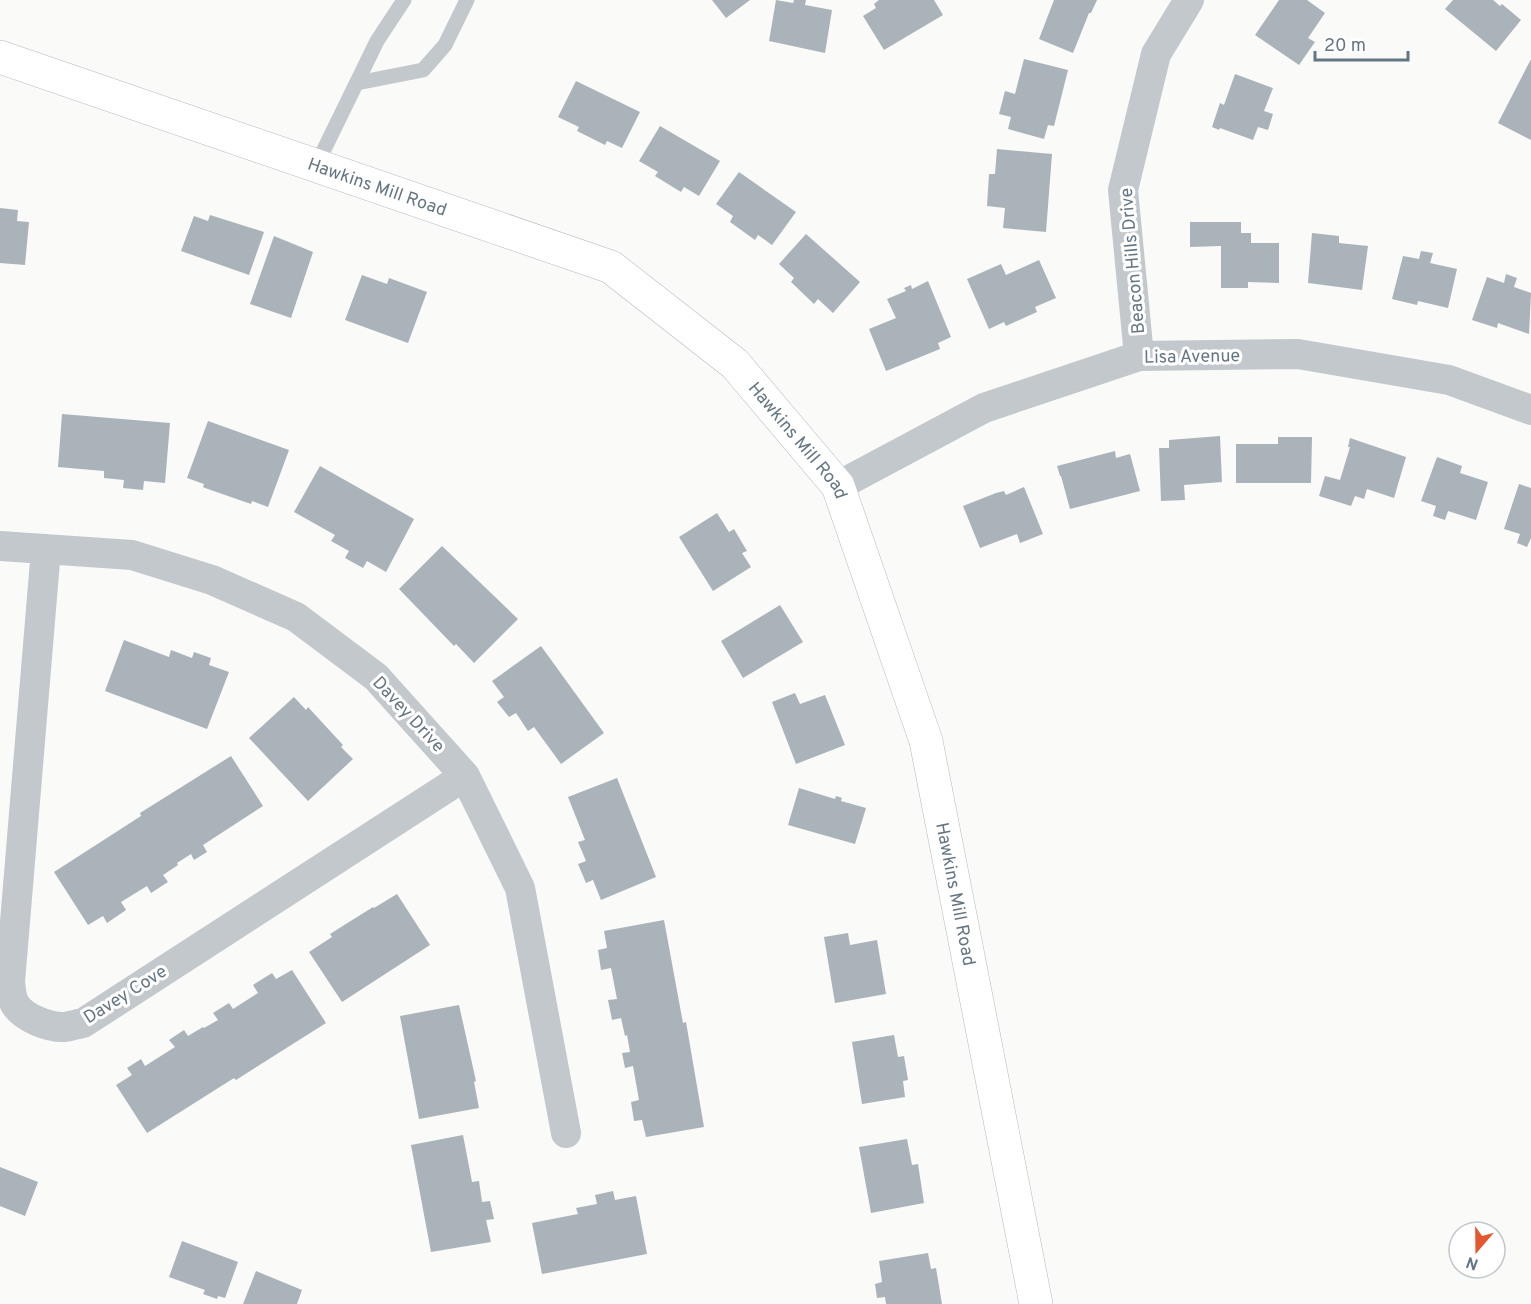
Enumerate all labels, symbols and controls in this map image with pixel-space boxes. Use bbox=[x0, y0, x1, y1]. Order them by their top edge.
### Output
scale bar bbox=[1315, 24, 1408, 62]
text: 20 m bbox=[1324, 35, 1366, 58]
street label: Hawkins Mill Road bbox=[304, 154, 449, 223]
street label: Beacon Hills Drive bbox=[1116, 187, 1151, 335]
street label: Lisa Avenue bbox=[1144, 345, 1240, 370]
street label: Hawkins Mill Road bbox=[742, 378, 852, 502]
street label: Davey Drive bbox=[367, 672, 449, 758]
street label: Hawkins Mill Road bbox=[929, 821, 980, 968]
street label: Davey Cove bbox=[80, 961, 172, 1030]
north arrow bbox=[1447, 1220, 1507, 1280]
text: N bbox=[1464, 1251, 1481, 1274]

